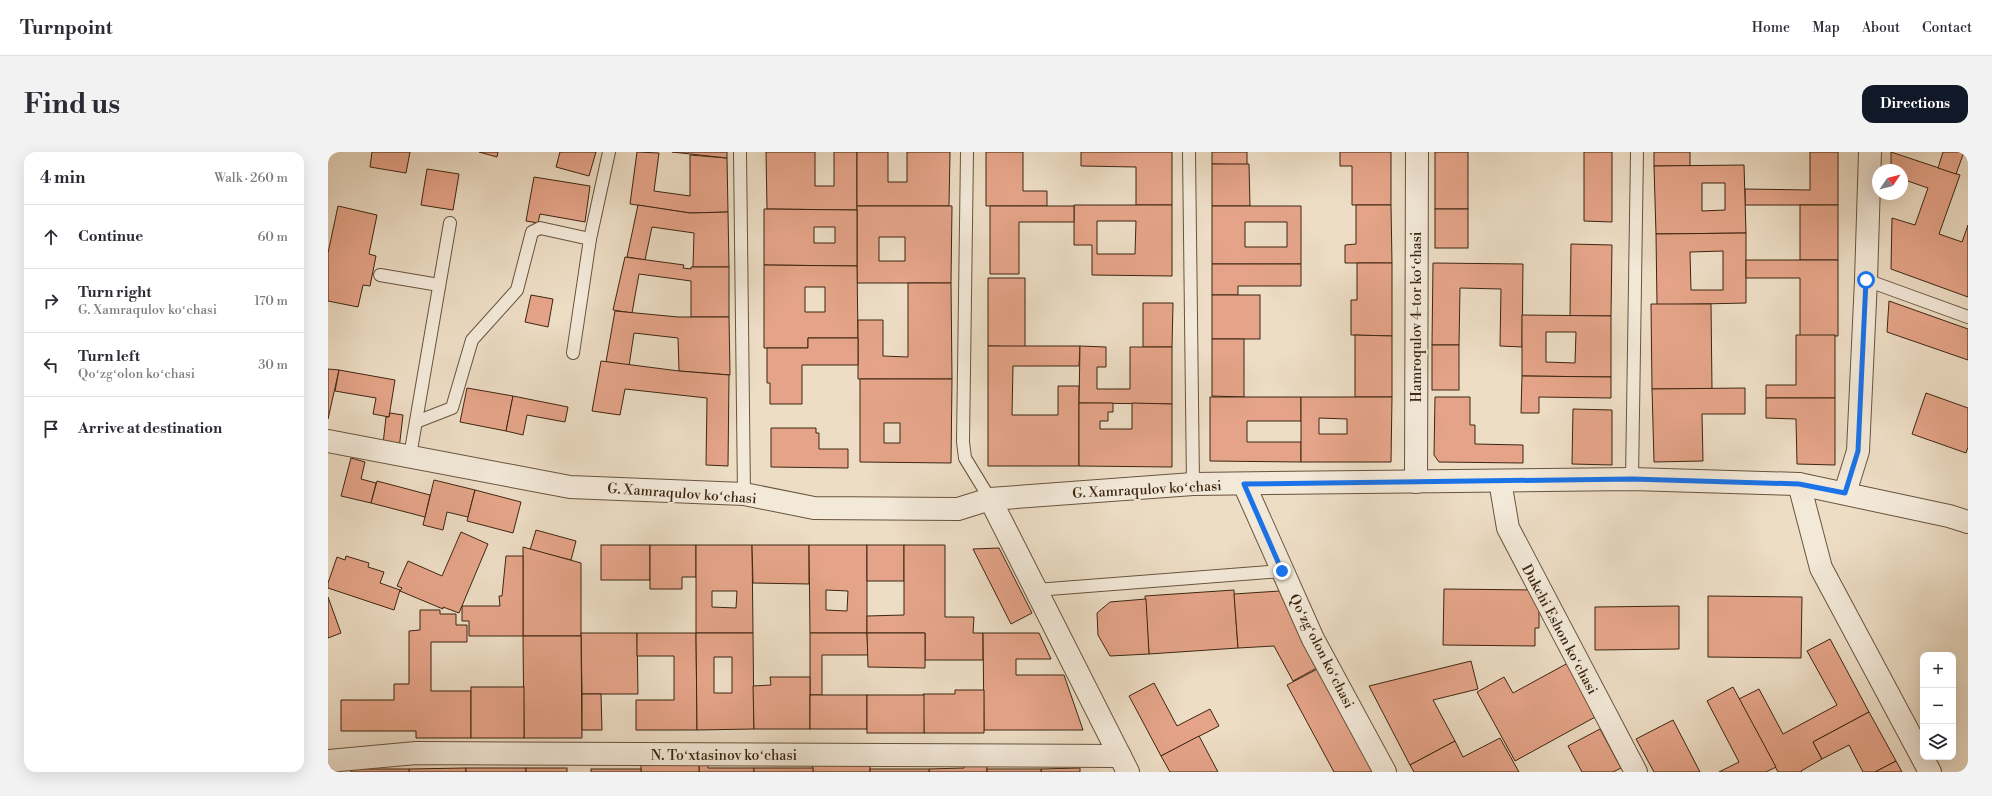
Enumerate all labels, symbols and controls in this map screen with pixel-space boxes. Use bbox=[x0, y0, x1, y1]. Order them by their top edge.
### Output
text: Turnpoint bbox=[20, 16, 113, 40]
text: Home bbox=[1752, 19, 1790, 37]
text: Map bbox=[1812, 19, 1840, 37]
text: About bbox=[1862, 19, 1900, 37]
text: Contact bbox=[1922, 19, 1972, 37]
button: Directions bbox=[1862, 85, 1968, 123]
text: Find us bbox=[24, 87, 120, 122]
north arrow bbox=[1872, 164, 1908, 200]
text: 4 min bbox=[40, 167, 85, 189]
text: Walk · 260 m bbox=[214, 170, 288, 186]
icon: ahead bbox=[40, 226, 62, 248]
text: Continue bbox=[78, 227, 143, 246]
text: 60 m bbox=[257, 229, 288, 245]
street label: Hamroqulov 4-tor koʻchasi bbox=[1408, 231, 1426, 402]
route start bbox=[1857, 271, 1875, 289]
text: Turn right bbox=[78, 283, 152, 302]
icon: right bbox=[40, 290, 62, 312]
text: 170 m bbox=[254, 293, 288, 309]
text: G. Xamraqulov koʻchasi bbox=[78, 302, 217, 318]
text: Turn left bbox=[78, 347, 140, 366]
icon: left bbox=[40, 354, 62, 376]
text: 30 m bbox=[258, 357, 288, 373]
text: Qoʻzgʻolon koʻchasi bbox=[78, 366, 195, 382]
icon: arrive bbox=[40, 418, 62, 440]
text: Arrive at destination bbox=[78, 419, 222, 438]
street label: G. Xamraqulov koʻchasi bbox=[1072, 477, 1223, 503]
street label: G. Xamraqulov koʻchasi bbox=[607, 480, 758, 508]
street label: Dukchi Eshon koʻchasi bbox=[1517, 561, 1601, 698]
route end bbox=[1273, 562, 1291, 580]
street label: Qoʻzgʻolon koʻchasi bbox=[1284, 591, 1358, 712]
map controls bbox=[1920, 652, 1956, 760]
button: + bbox=[1920, 652, 1956, 688]
button: − bbox=[1920, 688, 1956, 724]
button: layers bbox=[1920, 724, 1956, 760]
street label: N. Toʻxtasinov koʻchasi bbox=[651, 747, 798, 765]

